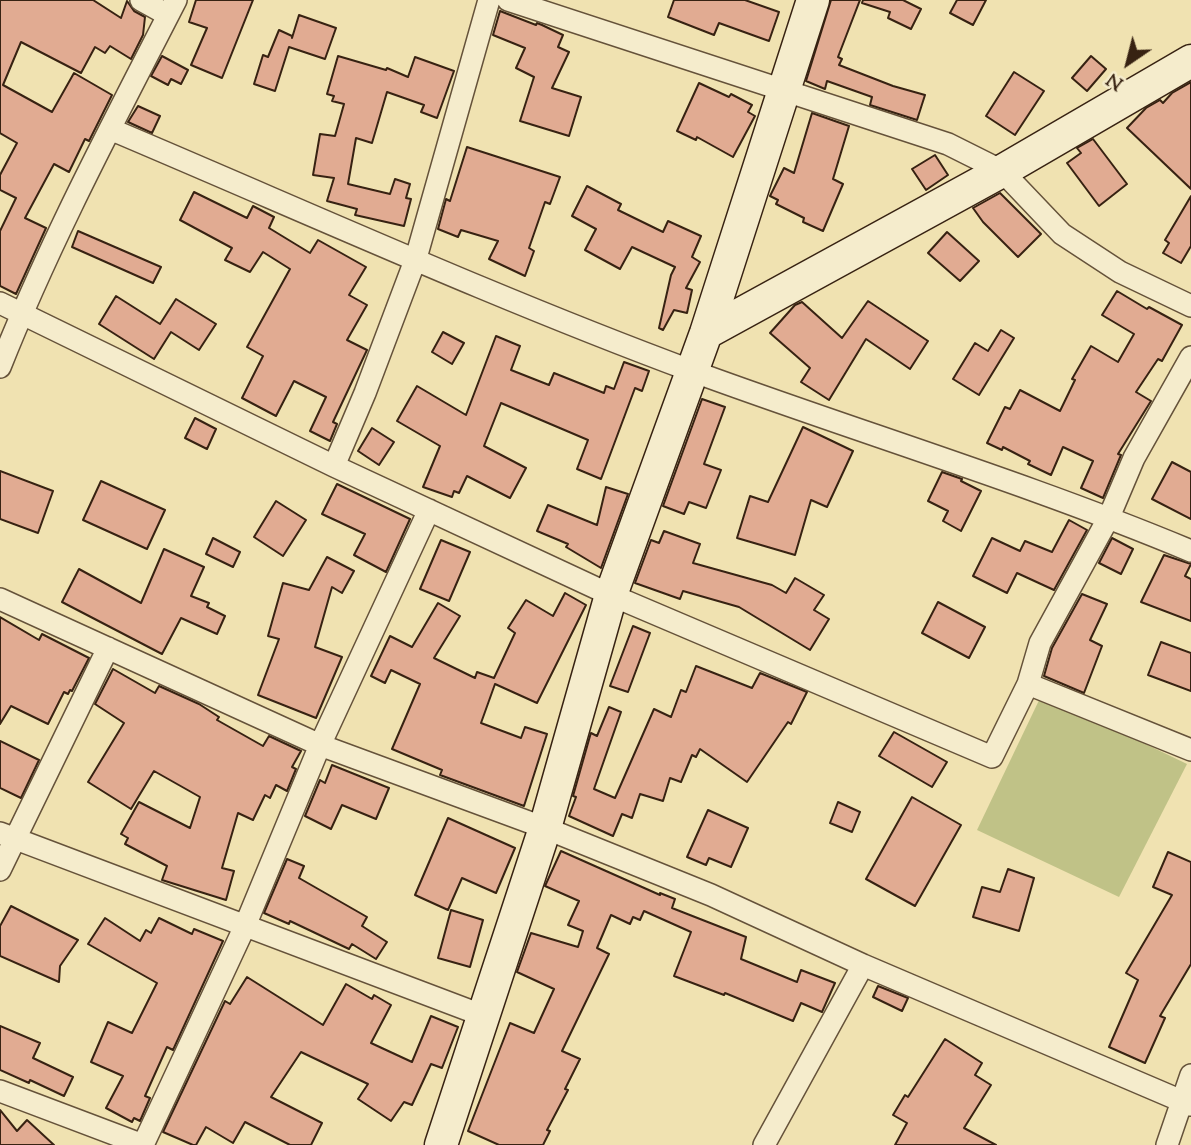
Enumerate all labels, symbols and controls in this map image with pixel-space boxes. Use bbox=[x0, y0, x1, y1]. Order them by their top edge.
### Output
north arrow bbox=[1093, 28, 1163, 98]
text: N bbox=[1102, 65, 1130, 96]

